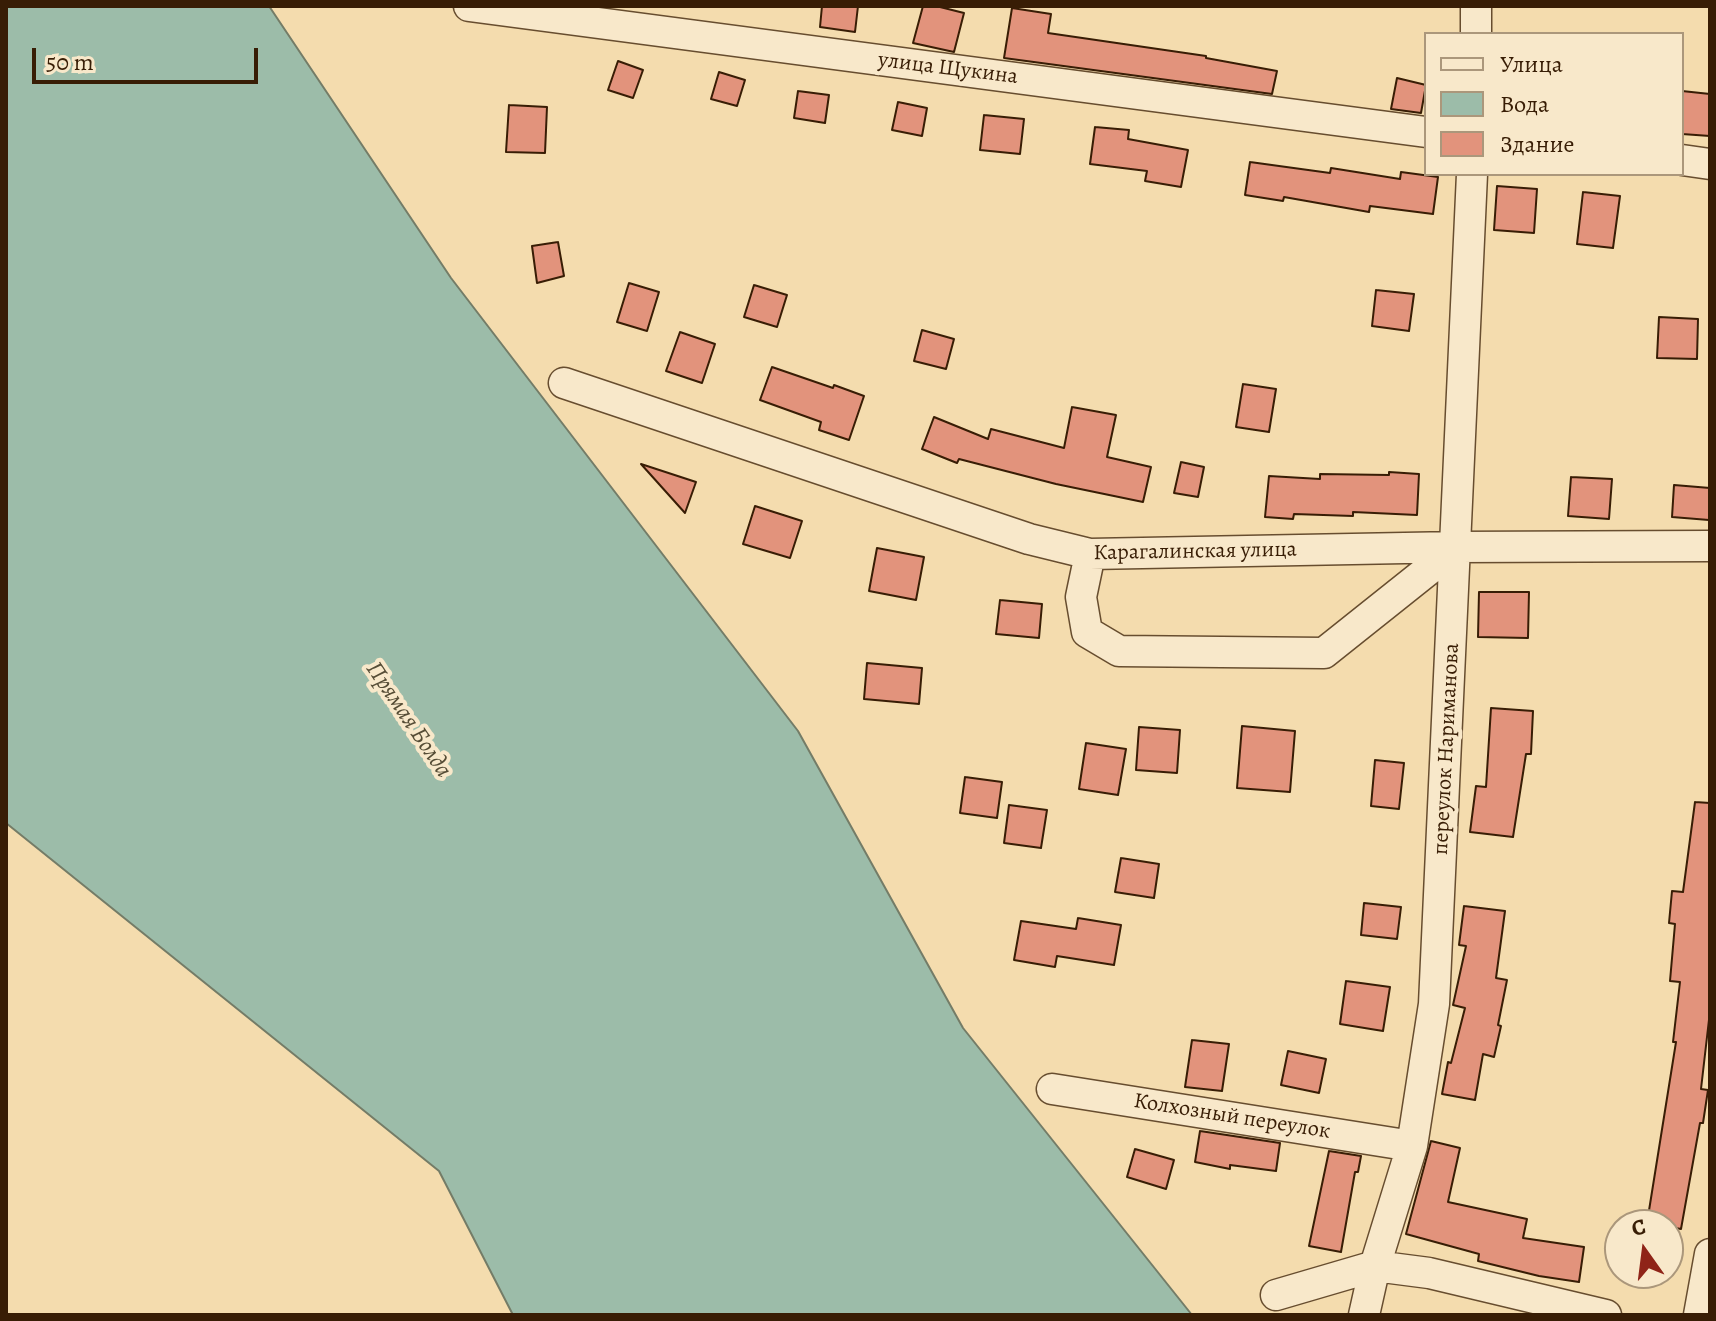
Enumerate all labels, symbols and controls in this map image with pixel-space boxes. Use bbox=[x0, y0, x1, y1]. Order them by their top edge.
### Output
scale bar bbox=[36, 32, 262, 82]
legend bbox=[1424, 32, 1684, 176]
text: 50 m bbox=[46, 46, 94, 78]
street label: улица Щукина bbox=[877, 47, 1019, 91]
text: Улица bbox=[1500, 48, 1563, 80]
text: Вода bbox=[1500, 88, 1549, 120]
text: Здание bbox=[1500, 128, 1575, 160]
street label: Карагалинская улица bbox=[1093, 537, 1297, 567]
street label: переулок Нариманова bbox=[1428, 642, 1466, 856]
water label: Прямая Болда bbox=[359, 657, 457, 783]
street label: Колхозный переулок bbox=[1132, 1088, 1332, 1146]
north arrow bbox=[1604, 1209, 1684, 1289]
text: С bbox=[1628, 1211, 1649, 1244]

